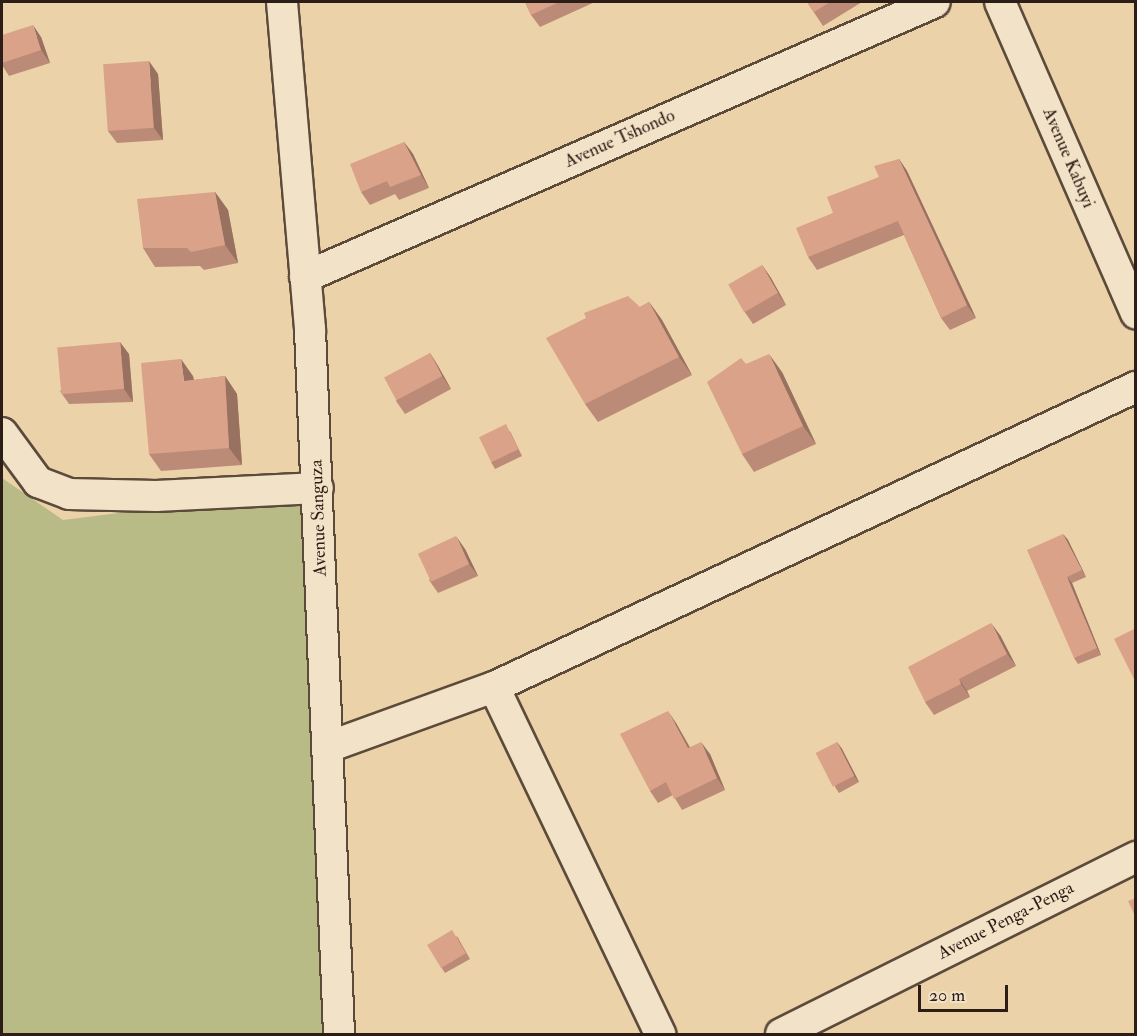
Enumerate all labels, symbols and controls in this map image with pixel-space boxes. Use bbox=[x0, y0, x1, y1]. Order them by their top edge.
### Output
street label: Avenue Tshondo bbox=[562, 105, 678, 173]
street label: Avenue Kabuyi bbox=[1037, 105, 1099, 211]
street label: Avenue Sanguza bbox=[306, 459, 332, 577]
street label: Avenue Penga-Penga bbox=[934, 877, 1078, 965]
scale bar bbox=[921, 973, 1011, 1011]
text: 20 m bbox=[929, 984, 965, 1007]

